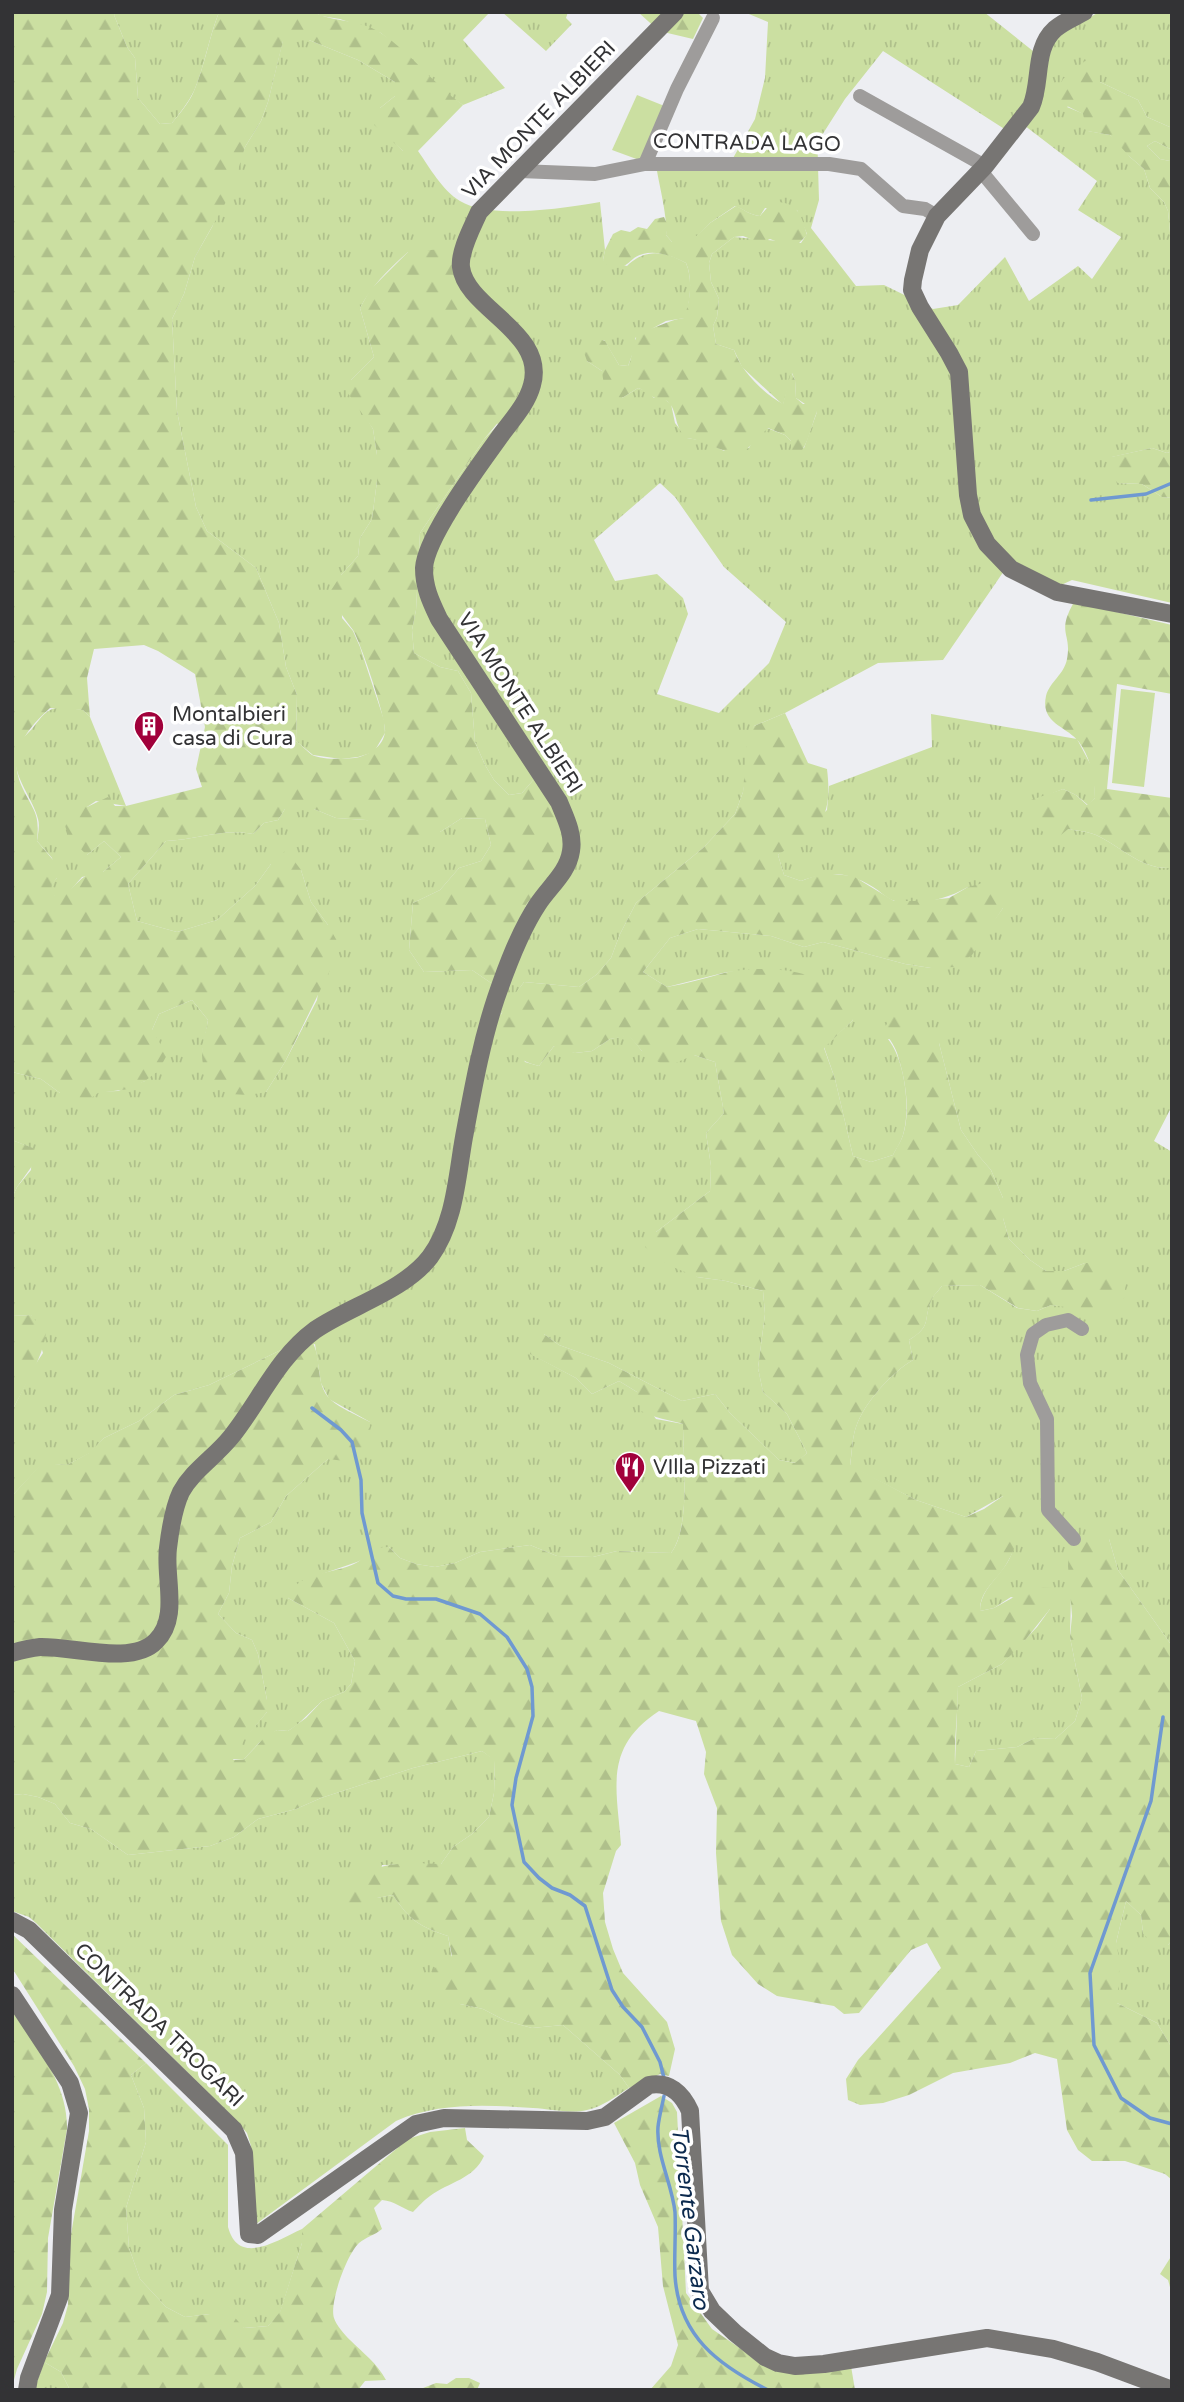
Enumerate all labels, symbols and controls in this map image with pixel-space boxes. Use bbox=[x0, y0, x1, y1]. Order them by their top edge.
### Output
street label: VIA MONTE ALBIERI bbox=[457, 36, 621, 204]
street label: CONTRADA LAGO bbox=[653, 129, 841, 157]
street label: VIA MONTE ALBIERI bbox=[452, 608, 588, 798]
place label: Montalbieri casa di Cura bbox=[172, 702, 293, 751]
building icon: Montalbieri casa di Cura bbox=[132, 709, 166, 753]
restaurant icon: VIlla Pizzati bbox=[613, 1450, 647, 1494]
place label: VIlla Pizzati bbox=[653, 1455, 766, 1480]
street label: CONTRADA TROGARI bbox=[69, 1938, 249, 2112]
water label: Torrente Garzaro bbox=[665, 2125, 715, 2312]

